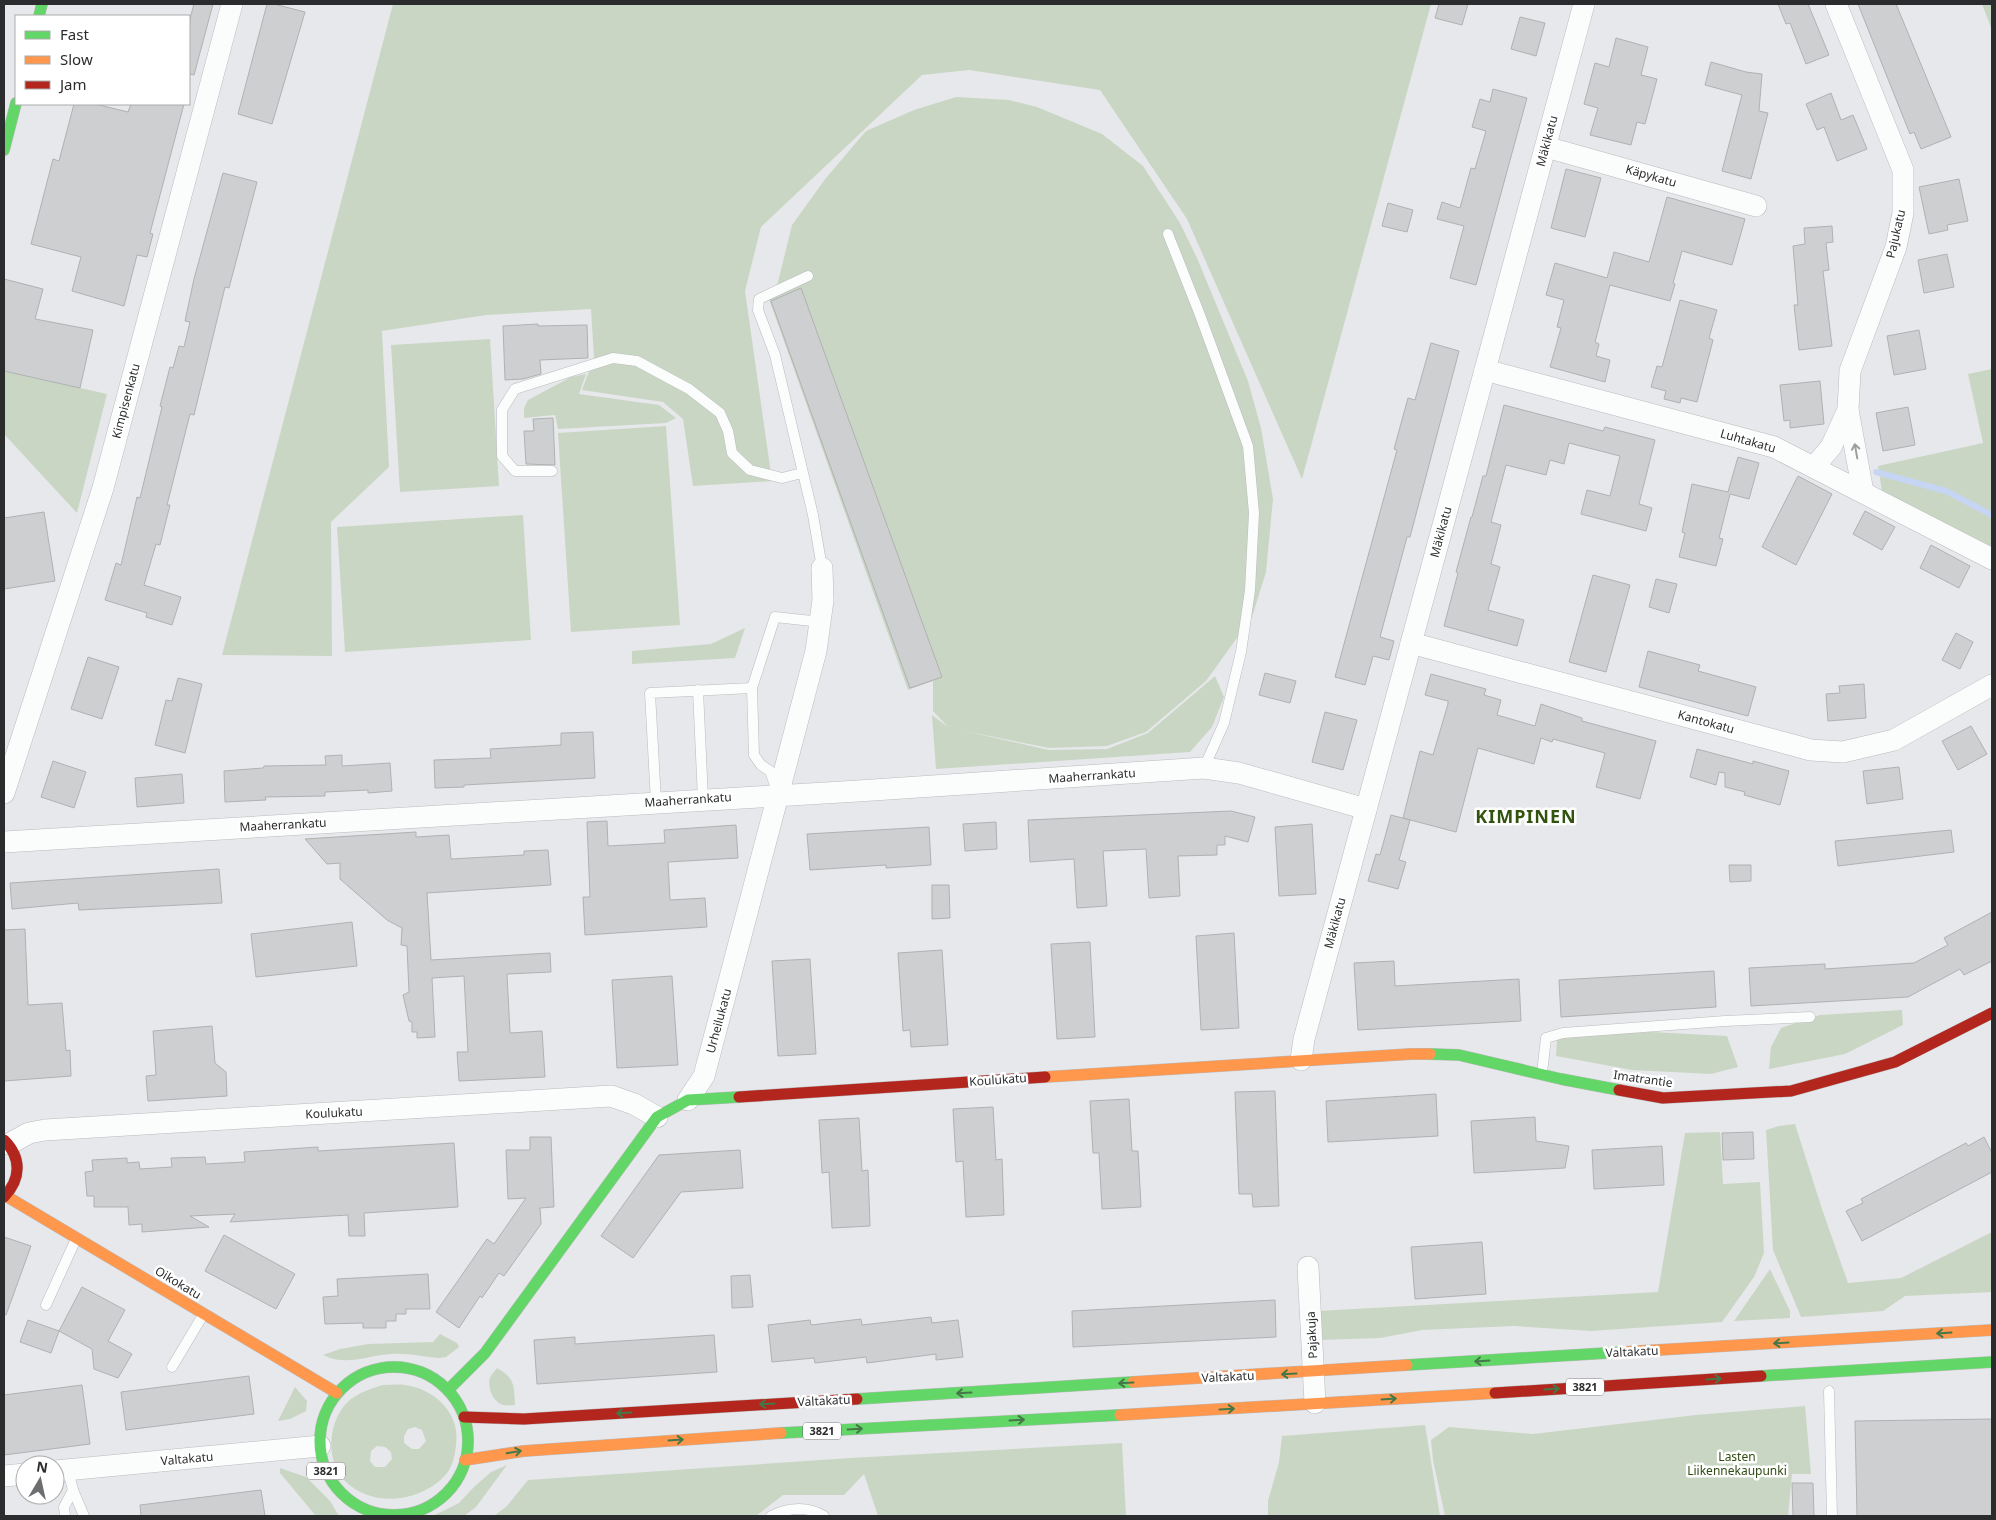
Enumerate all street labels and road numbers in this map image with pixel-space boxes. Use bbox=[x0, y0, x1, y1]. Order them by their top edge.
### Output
street label: Mäkikatu bbox=[1532, 114, 1561, 168]
street label: Käpykatu bbox=[1624, 160, 1679, 191]
street label: Pajukatu bbox=[1882, 208, 1909, 260]
street label: Kimpisenkatu bbox=[107, 361, 144, 440]
street label: Luhtakatu bbox=[1718, 424, 1778, 457]
street label: Mäkikatu bbox=[1426, 505, 1455, 559]
street label: Kantokatu bbox=[1676, 706, 1736, 737]
street label: Maaherrankatu bbox=[1048, 764, 1136, 787]
street label: Maaherrankatu bbox=[644, 788, 732, 811]
street label: Maaherrankatu bbox=[239, 814, 327, 835]
street label: Mäkikatu bbox=[1320, 896, 1349, 950]
street label: Urheilukatu bbox=[702, 987, 735, 1055]
street label: Imatrantie bbox=[1612, 1066, 1674, 1091]
street label: Koulukatu bbox=[969, 1069, 1027, 1090]
street label: Koulukatu bbox=[305, 1103, 363, 1122]
street label: Oikokatu bbox=[152, 1262, 205, 1303]
street label: Pajakuja bbox=[1302, 1311, 1321, 1359]
street label: Valtakatu bbox=[1605, 1342, 1659, 1361]
street label: Valtakatu bbox=[1201, 1367, 1255, 1386]
road number: 3821 bbox=[1566, 1378, 1604, 1395]
street label: Valtakatu bbox=[797, 1391, 851, 1410]
road number: 3821 bbox=[803, 1422, 841, 1440]
street label: Valtakatu bbox=[160, 1448, 214, 1469]
road number: 3821 bbox=[307, 1462, 345, 1480]

